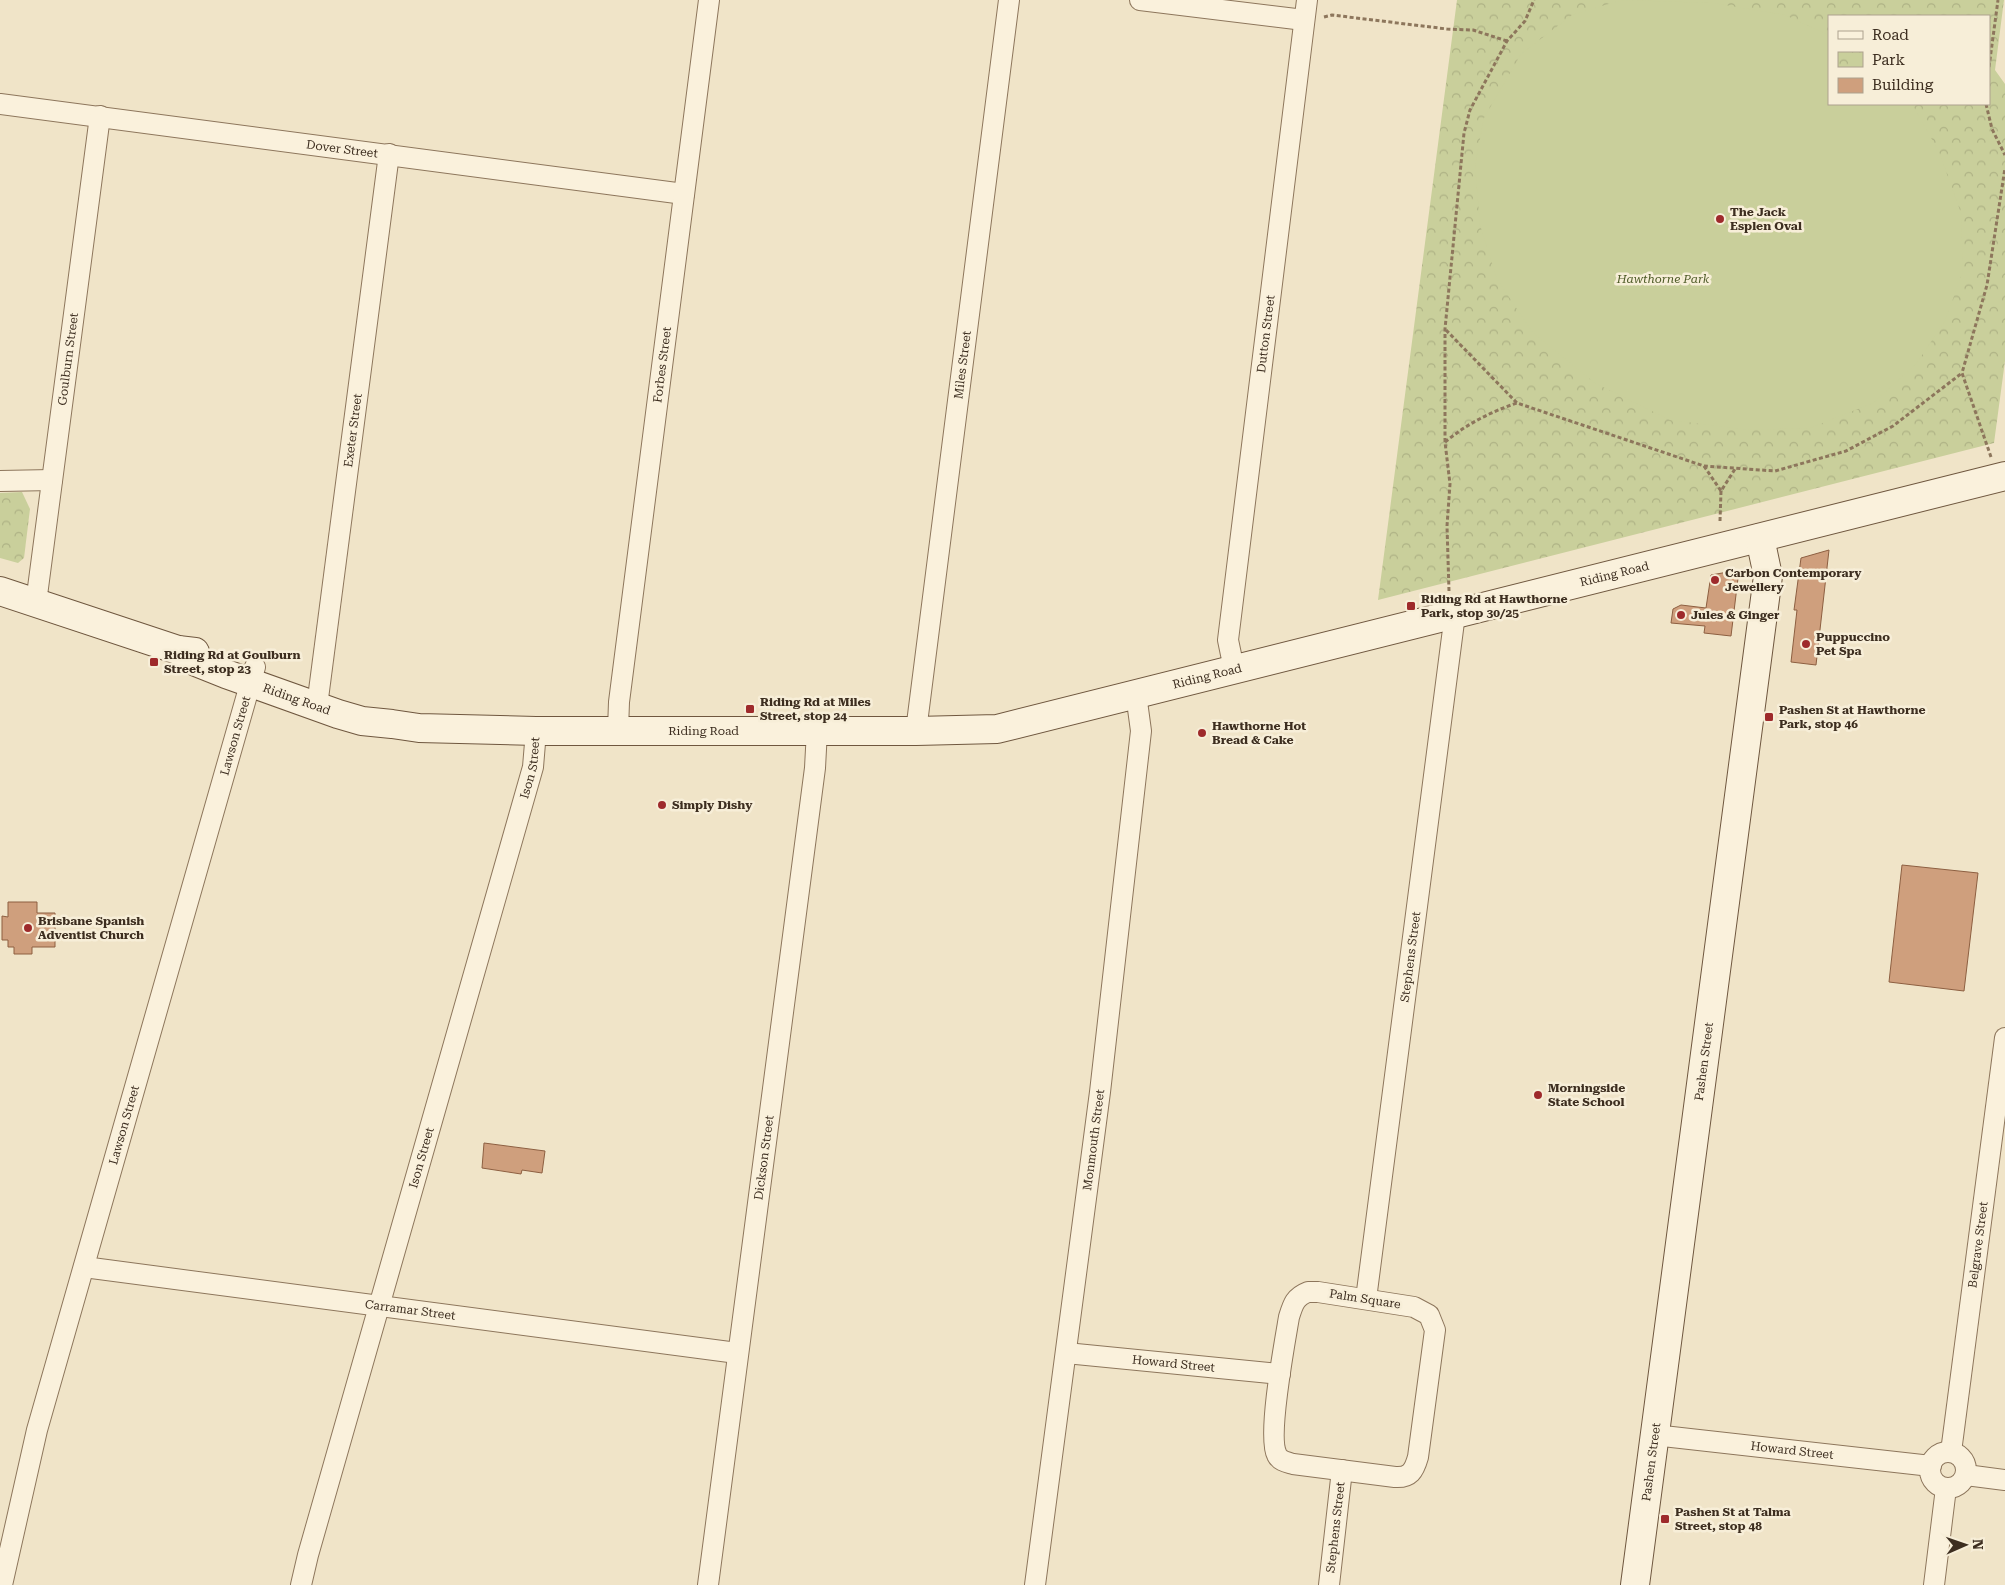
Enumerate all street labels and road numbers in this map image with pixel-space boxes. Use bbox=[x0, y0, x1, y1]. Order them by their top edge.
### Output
street label: Dover Street bbox=[305, 137, 379, 161]
street label: Dutton Street bbox=[1254, 294, 1278, 374]
street label: Goulburn Street bbox=[55, 311, 81, 406]
street label: Forbes Street bbox=[650, 325, 674, 404]
street label: Miles Street bbox=[951, 329, 974, 400]
street label: Exeter Street bbox=[341, 392, 365, 468]
street label: Riding Road bbox=[1578, 559, 1651, 589]
street label: Riding Road bbox=[1171, 661, 1243, 692]
street label: Riding Road bbox=[261, 681, 333, 718]
street label: Lawson Street bbox=[217, 694, 254, 777]
street label: Riding Road bbox=[668, 724, 739, 738]
street label: Ison Street bbox=[517, 736, 543, 800]
street label: Stephens Street bbox=[1398, 910, 1423, 1003]
street label: Pashen Street bbox=[1692, 1021, 1716, 1102]
street label: Lawson Street bbox=[106, 1083, 142, 1166]
street label: Monmouth Street bbox=[1080, 1088, 1107, 1191]
street label: Dickson Street bbox=[751, 1114, 777, 1201]
street label: Ison Street bbox=[406, 1125, 437, 1190]
street label: Belgrave Street bbox=[1965, 1200, 1991, 1289]
street label: Palm Square bbox=[1328, 1286, 1402, 1312]
street label: Carramar Street bbox=[364, 1297, 457, 1323]
street label: Howard Street bbox=[1131, 1353, 1216, 1375]
street label: Pashen Street bbox=[1639, 1421, 1663, 1502]
street label: Howard Street bbox=[1750, 1439, 1835, 1462]
street label: Stephens Street bbox=[1323, 1481, 1348, 1574]

